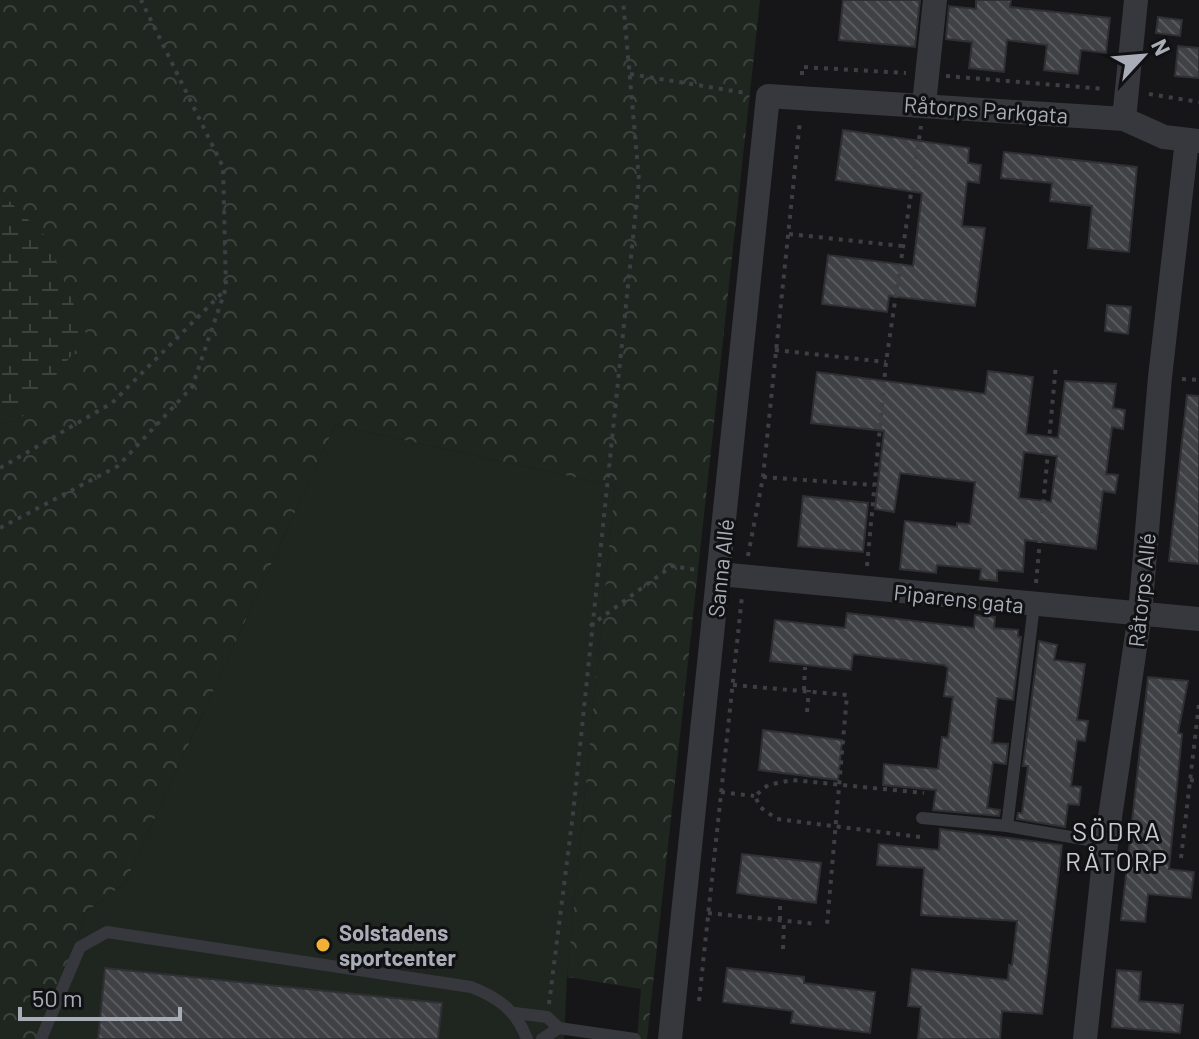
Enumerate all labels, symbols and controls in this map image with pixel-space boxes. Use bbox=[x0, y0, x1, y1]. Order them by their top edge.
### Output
north arrow bbox=[1103, 16, 1183, 96]
text: N bbox=[1147, 35, 1177, 59]
street label: Råtorps Parkgata bbox=[903, 90, 1069, 128]
street label: Sanna Allé bbox=[702, 518, 738, 618]
street label: Råtorps Allé bbox=[1122, 532, 1160, 648]
street label: Piparens gata bbox=[893, 578, 1025, 618]
district label: SÖDRA RÅTORP bbox=[1065, 815, 1169, 876]
place label: Solstadens sportcenter bbox=[339, 919, 456, 970]
marker: Solstadens sportcenter bbox=[314, 936, 332, 954]
scale bar bbox=[20, 971, 180, 1021]
text: 50 m bbox=[32, 983, 83, 1012]

